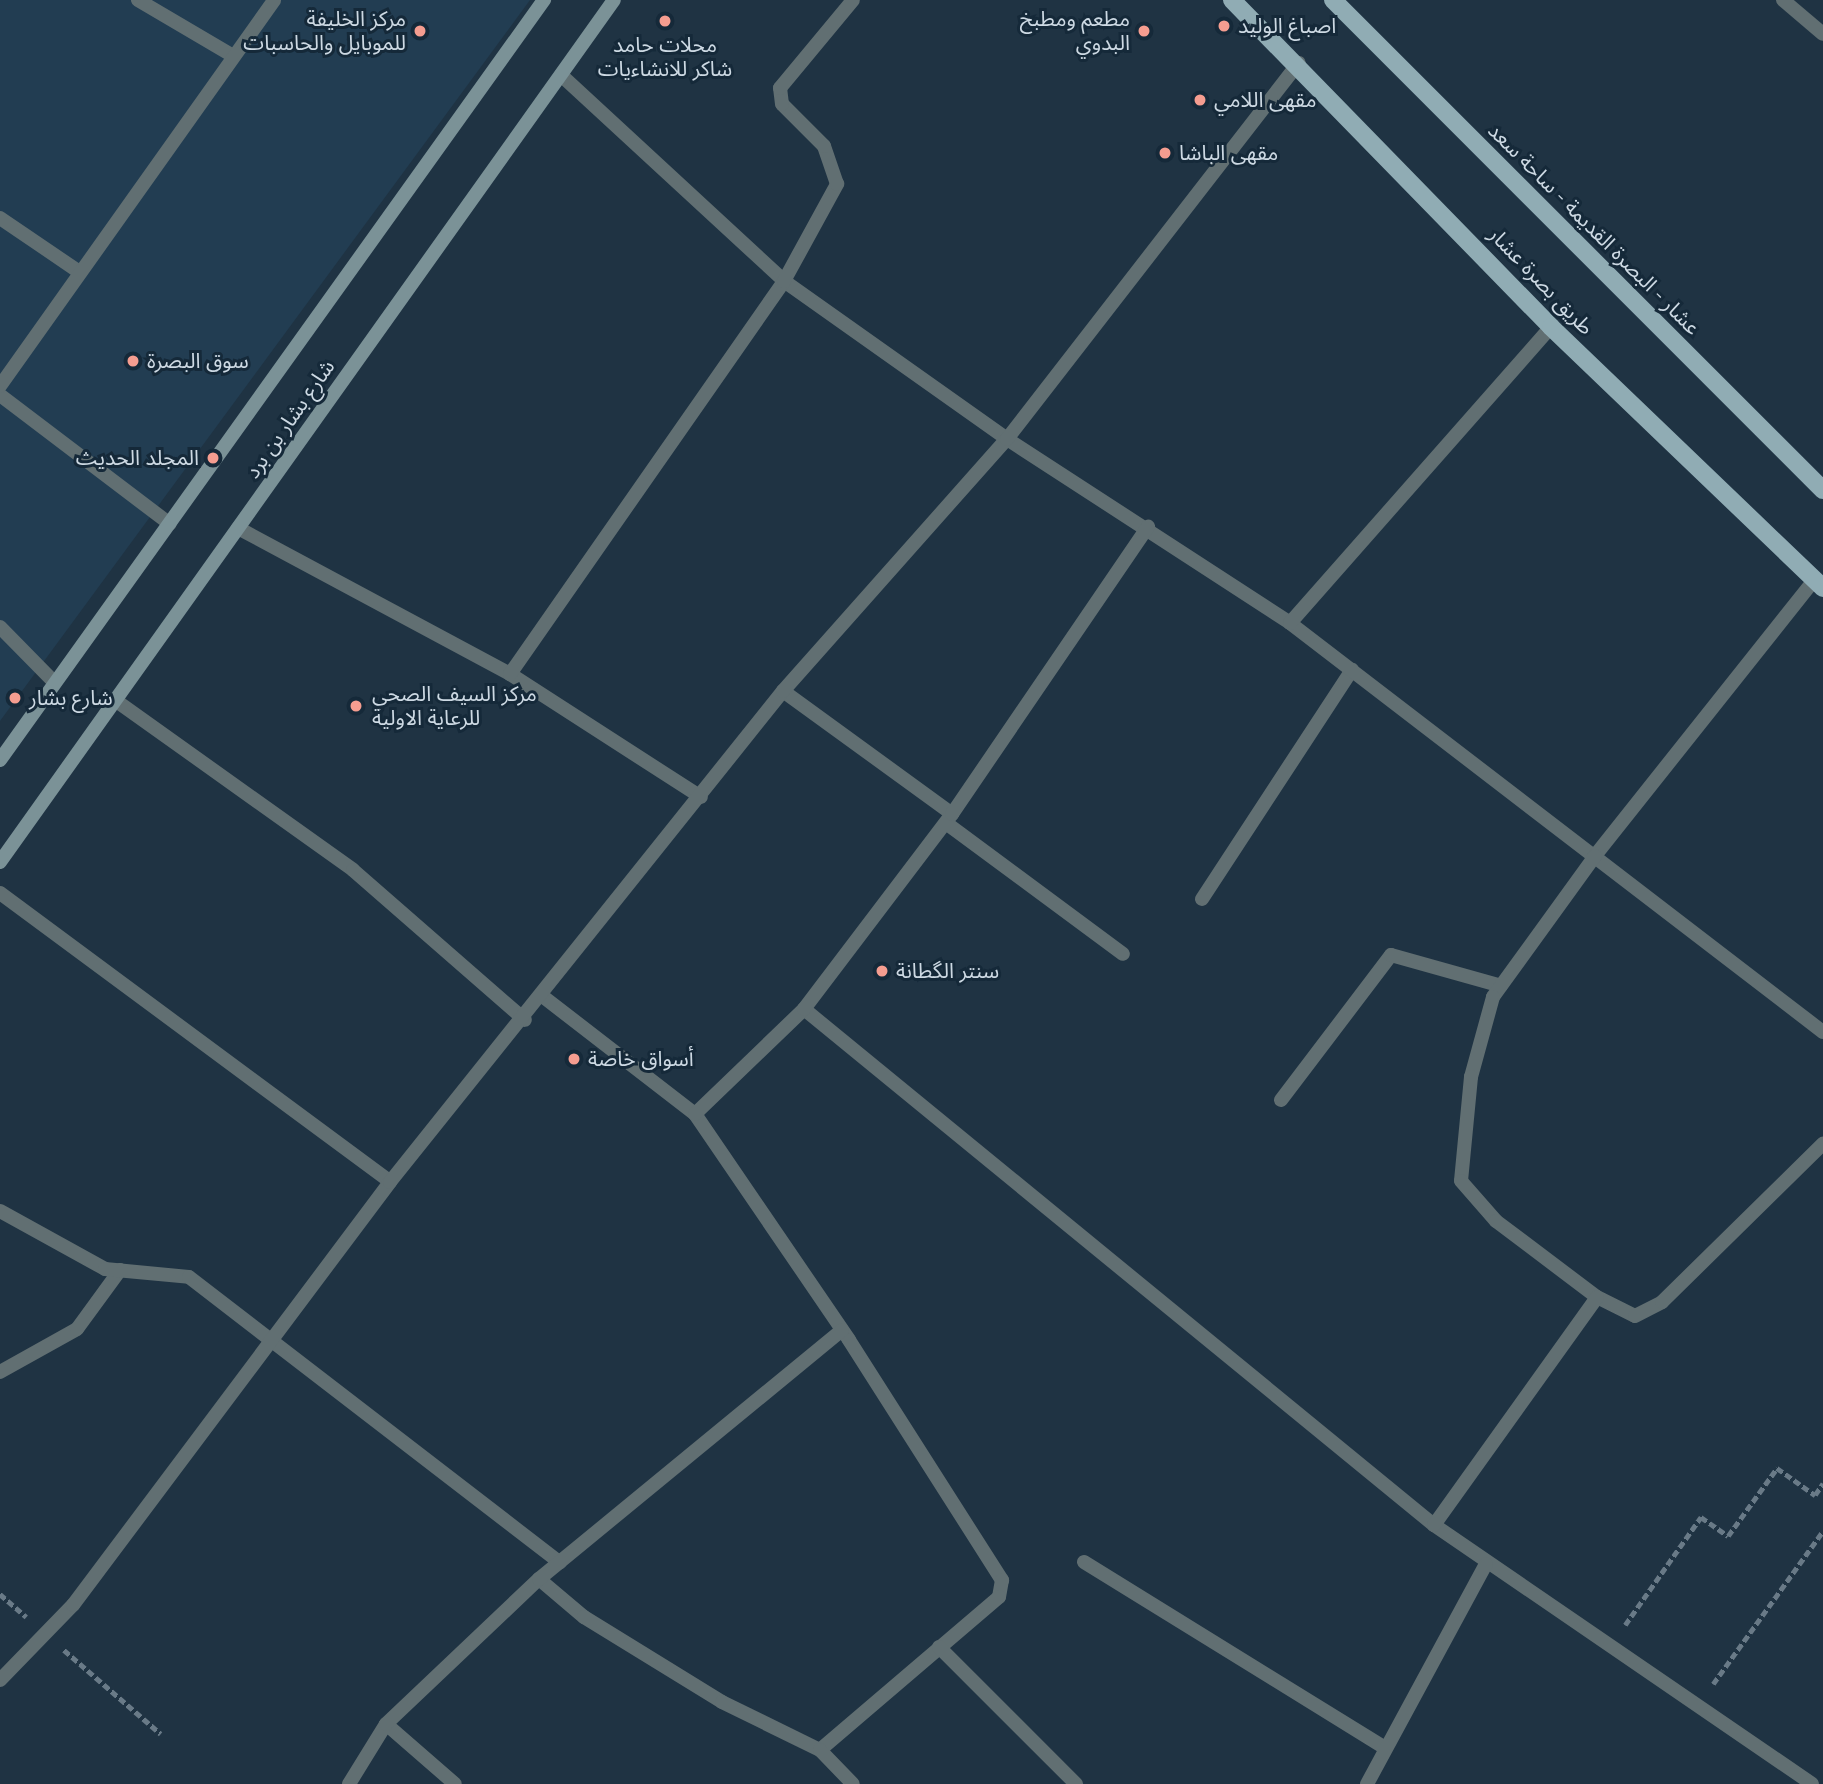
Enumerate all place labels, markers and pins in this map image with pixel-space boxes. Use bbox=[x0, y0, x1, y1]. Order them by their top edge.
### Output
place label: مركز الخليفة للموبايل والحاسبات bbox=[243, 6, 406, 56]
place label: مطعم ومطبخ البدوي bbox=[1020, 6, 1130, 56]
marker: محلات حامد شاكر للانشاءيات bbox=[657, 13, 673, 29]
place label: اصباغ الوليد bbox=[1238, 13, 1336, 39]
marker: اصباغ الوليد bbox=[1216, 18, 1232, 34]
marker: مركز الخليفة للموبايل والحاسبات bbox=[412, 23, 428, 39]
marker: مطعم ومطبخ البدوي bbox=[1136, 23, 1152, 39]
place label: محلات حامد شاكر للانشاءيات bbox=[598, 32, 732, 82]
place label: مقهى اللامي bbox=[1214, 87, 1317, 113]
marker: مقهى اللامي bbox=[1192, 92, 1208, 108]
place label: مقهى الباشا bbox=[1179, 140, 1278, 166]
marker: مقهى الباشا bbox=[1157, 145, 1173, 161]
place label: سوق البصرة bbox=[147, 348, 249, 374]
marker: سوق البصرة bbox=[125, 353, 141, 369]
place label: المجلد الحديث bbox=[76, 445, 199, 471]
marker: المجلد الحديث bbox=[205, 450, 221, 466]
place label: مركز السيف الصحي للرعاية الاولية bbox=[372, 681, 537, 731]
place label: شارع بشار bbox=[29, 685, 113, 711]
marker: شارع بشار bbox=[7, 690, 23, 706]
marker: مركز السيف الصحي للرعاية الاولية bbox=[346, 696, 366, 716]
place label: سنتر الگطانة bbox=[896, 958, 999, 984]
marker: سنتر الگطانة bbox=[874, 963, 890, 979]
place label: أسواق خاصة bbox=[588, 1046, 694, 1072]
marker: أسواق خاصة bbox=[566, 1051, 582, 1067]

